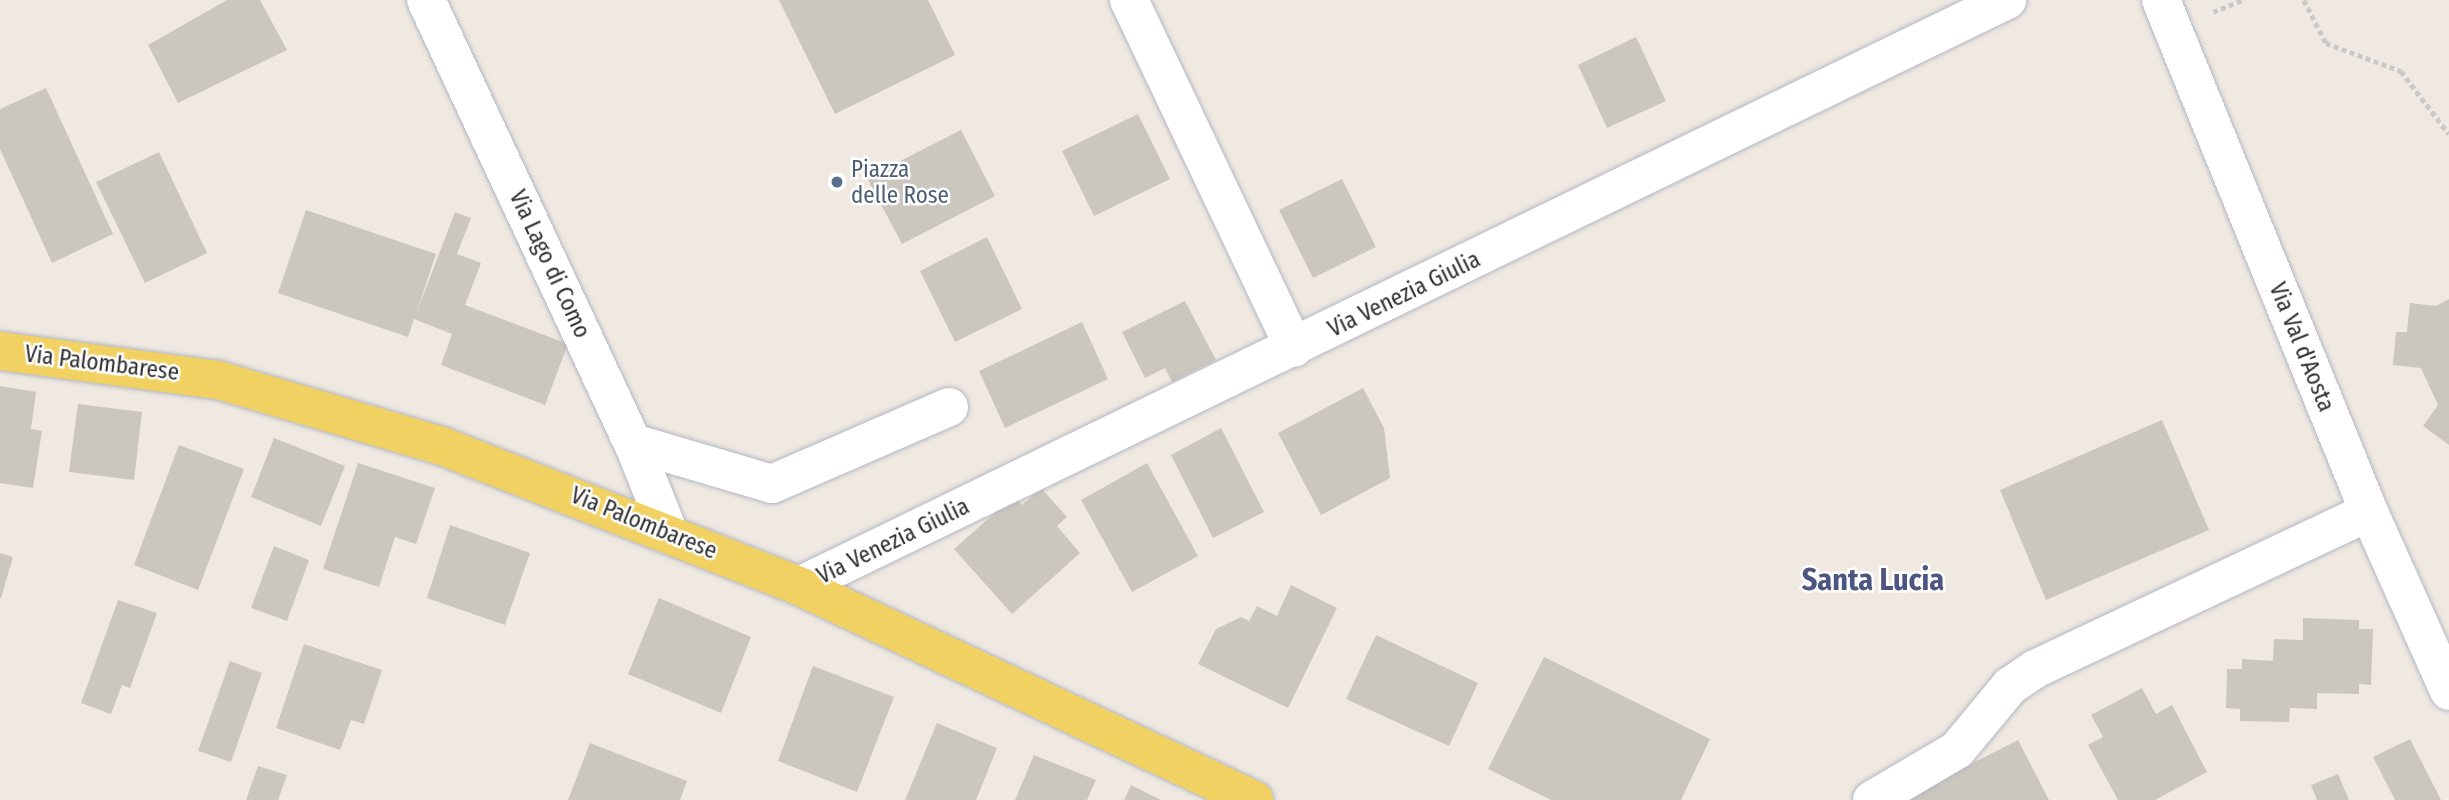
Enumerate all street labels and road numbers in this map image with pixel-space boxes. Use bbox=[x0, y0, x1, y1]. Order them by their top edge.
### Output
street label: Via Lago di Como bbox=[504, 186, 596, 342]
street label: Via Venezia Giulia bbox=[1323, 245, 1485, 343]
street label: Via Val d'Aosta bbox=[2264, 279, 2340, 415]
street label: Via Palombarese bbox=[23, 340, 181, 386]
street label: Via Palombarese bbox=[567, 481, 721, 565]
street label: Via Venezia Giulia bbox=[812, 492, 974, 590]

